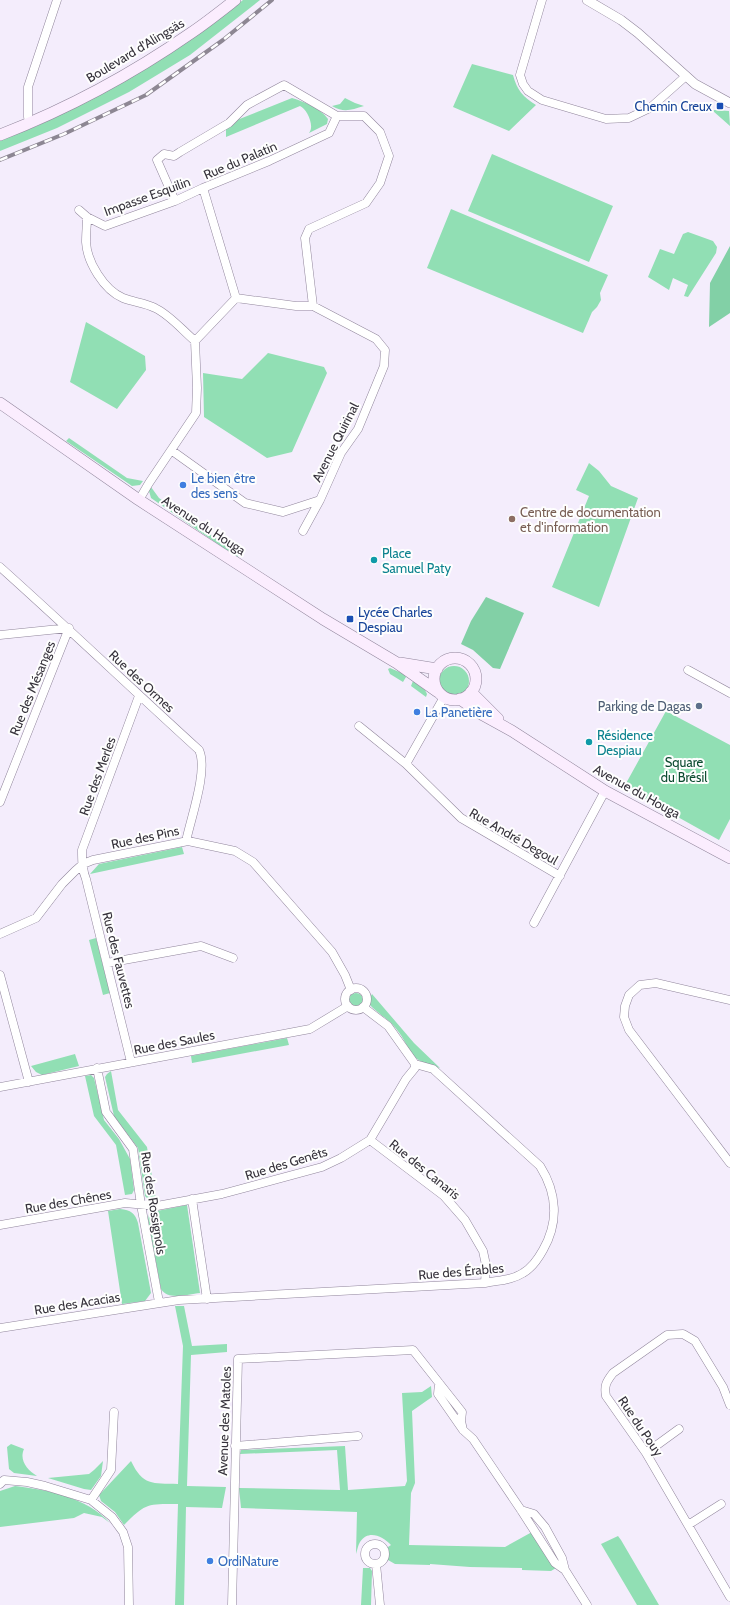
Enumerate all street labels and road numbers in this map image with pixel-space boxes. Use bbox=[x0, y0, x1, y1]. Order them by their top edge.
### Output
street label: Boulevard d'Alingsäs bbox=[83, 14, 187, 86]
street label: Rue du Palatin bbox=[201, 137, 279, 183]
street label: Impasse Esquilin bbox=[102, 173, 192, 219]
street label: Avenue Quirinal bbox=[308, 400, 362, 484]
street label: Avenue du Houga bbox=[159, 492, 250, 558]
street label: Rue des Mésanges bbox=[6, 638, 59, 738]
street label: Rue des Ormes bbox=[106, 647, 179, 716]
street label: Rue des Merles bbox=[75, 734, 119, 817]
street label: Avenue du Houga bbox=[591, 761, 684, 822]
street label: Rue André Degoul bbox=[467, 804, 561, 868]
street label: Rue des Pins bbox=[110, 822, 181, 852]
street label: Rue des Fauvettes bbox=[99, 910, 139, 1011]
street label: Rue des Saules bbox=[132, 1026, 216, 1058]
street label: Rue des Canaris bbox=[386, 1136, 464, 1203]
street label: Rue des Genêts bbox=[243, 1143, 330, 1183]
street label: Rue des Rossignols bbox=[138, 1150, 170, 1256]
street label: Rue des Chênes bbox=[24, 1185, 113, 1216]
street label: Rue des Érables bbox=[417, 1258, 505, 1283]
street label: Rue des Acacias bbox=[33, 1288, 122, 1318]
street label: Avenue des Matoles bbox=[214, 1365, 234, 1476]
street label: Rue du Pouy bbox=[615, 1393, 667, 1459]

